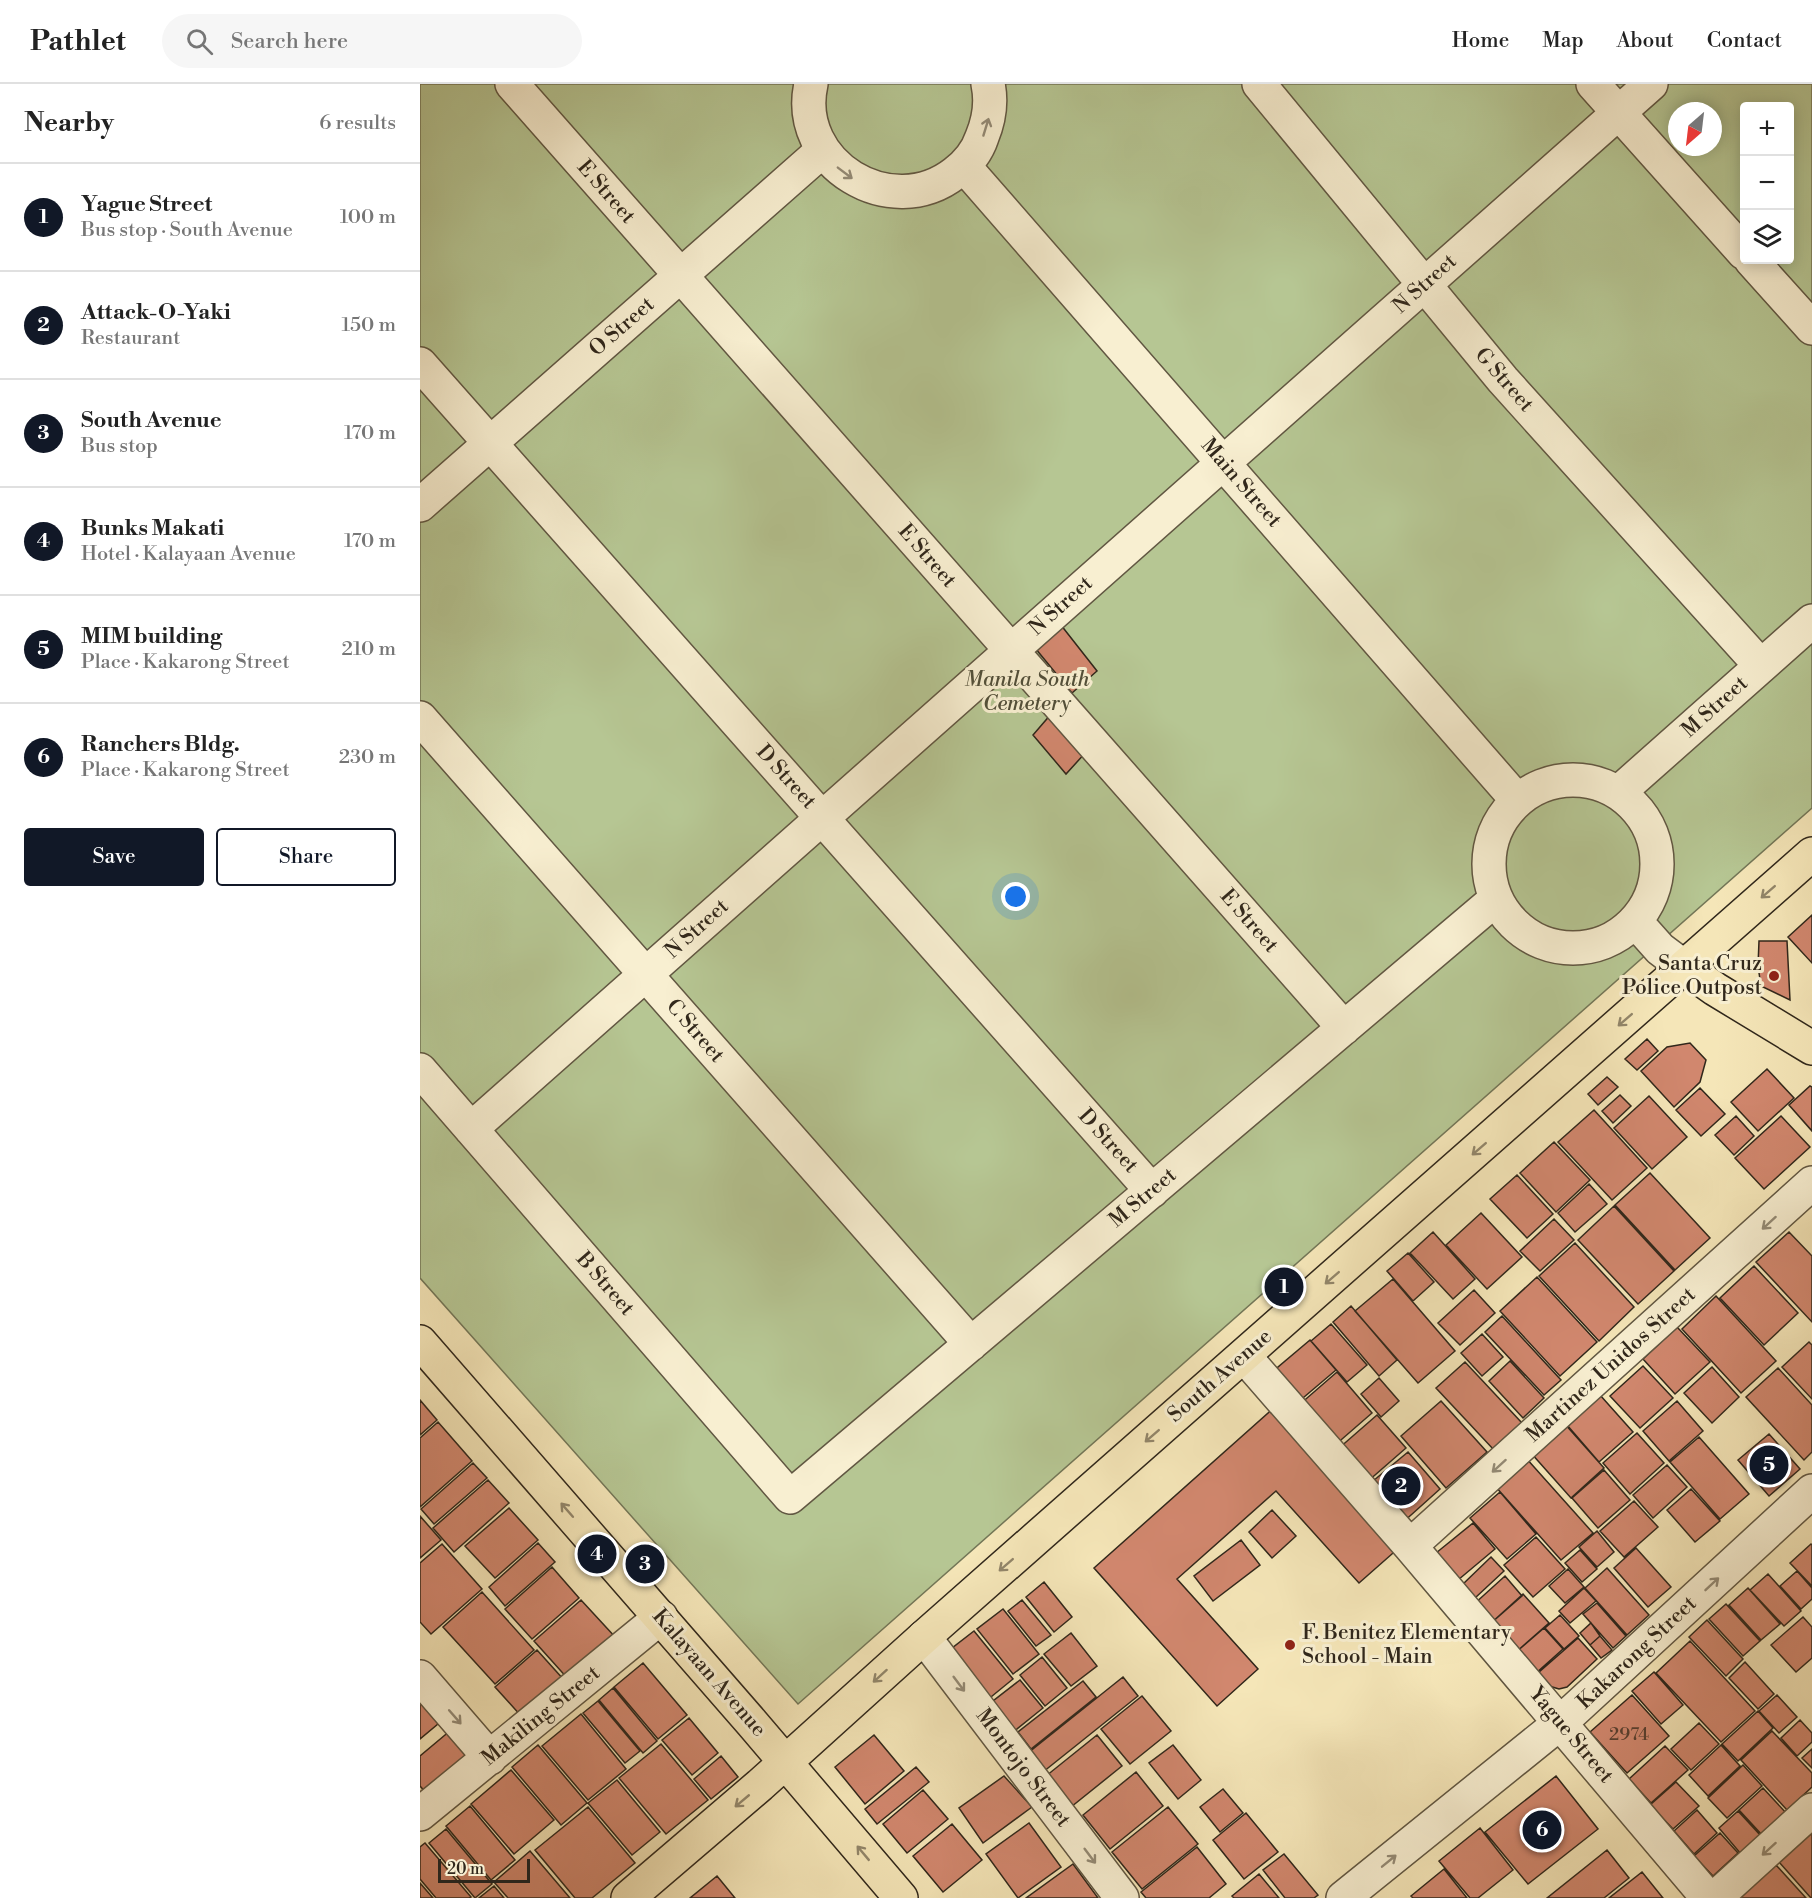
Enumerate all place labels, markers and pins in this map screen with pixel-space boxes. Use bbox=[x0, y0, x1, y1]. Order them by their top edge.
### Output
place label: Santa Cruz Police Outpost bbox=[1622, 951, 1763, 1001]
marker: Santa Cruz Police Outpost bbox=[1767, 969, 1781, 983]
pin: 1 bbox=[1264, 1264, 1304, 1310]
pin: 5 bbox=[1750, 1442, 1788, 1488]
pin: 2 bbox=[1382, 1464, 1420, 1508]
pin: 4 bbox=[578, 1532, 616, 1576]
pin: 3 bbox=[626, 1542, 664, 1586]
place label: F. Benitez Elementary School - Main bbox=[1302, 1620, 1512, 1670]
marker: F. Benitez Elementary School - Main bbox=[1283, 1638, 1297, 1652]
pin: 6 bbox=[1522, 1808, 1562, 1852]

